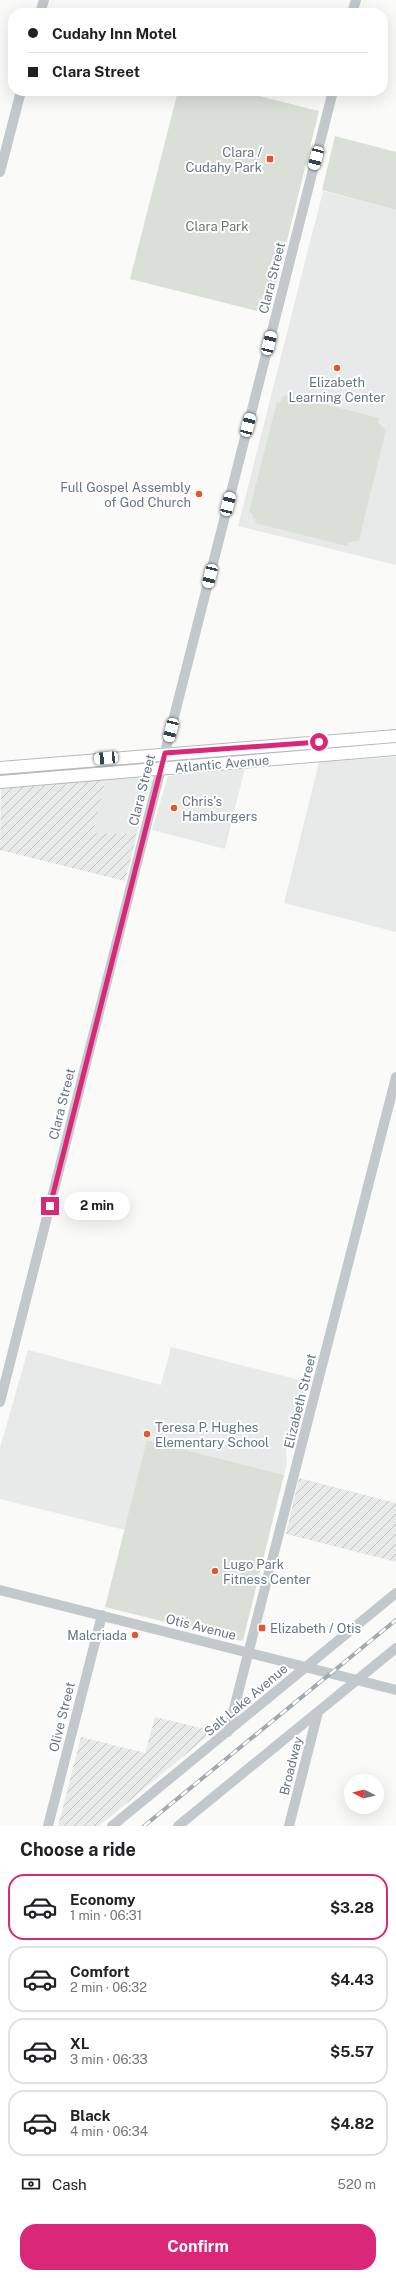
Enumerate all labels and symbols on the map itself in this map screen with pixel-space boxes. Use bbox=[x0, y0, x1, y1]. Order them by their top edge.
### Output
place label: Clara / Cudahy Park bbox=[185, 145, 262, 175]
car bbox=[307, 145, 325, 171]
marker: Clara / Cudahy Park bbox=[265, 154, 275, 164]
park label: Clara Park bbox=[186, 219, 248, 234]
street label: Clara Street bbox=[256, 241, 288, 315]
car bbox=[260, 330, 278, 356]
marker: Elizabeth Learning Center bbox=[332, 363, 342, 373]
place label: Elizabeth Learning Center bbox=[288, 375, 386, 405]
car bbox=[239, 412, 257, 438]
place label: Full Gospel Assembly of God Church bbox=[60, 480, 191, 510]
marker: Full Gospel Assembly of God Church bbox=[194, 489, 204, 499]
car bbox=[219, 491, 237, 517]
car bbox=[201, 563, 219, 589]
car bbox=[162, 717, 180, 743]
route start bbox=[310, 733, 328, 751]
car bbox=[94, 751, 118, 765]
street label: Atlantic Avenue bbox=[174, 752, 270, 776]
street label: Clara Street bbox=[126, 753, 158, 827]
place label: Chris's Hamburgers bbox=[182, 794, 257, 824]
marker: Chris's Hamburgers bbox=[169, 803, 179, 813]
street label: Clara Street bbox=[46, 1067, 78, 1141]
callout: 2 min bbox=[64, 1192, 130, 1220]
route end bbox=[41, 1197, 59, 1215]
street label: Elizabeth Street bbox=[281, 1352, 319, 1450]
place label: Teresa P. Hughes Elementary School bbox=[155, 1420, 269, 1450]
marker: Teresa P. Hughes Elementary School bbox=[142, 1429, 152, 1439]
place label: Lugo Park Fitness Center bbox=[223, 1557, 311, 1587]
marker: Lugo Park Fitness Center bbox=[210, 1566, 220, 1576]
street label: Otis Avenue bbox=[164, 1611, 238, 1643]
place label: Elizabeth / Otis bbox=[270, 1621, 361, 1636]
marker: Elizabeth / Otis bbox=[257, 1623, 267, 1633]
place label: Malcriada bbox=[67, 1628, 127, 1643]
marker: Malcriada bbox=[130, 1630, 140, 1640]
street label: Salt Lake Avenue bbox=[201, 1661, 291, 1739]
street label: Olive Street bbox=[46, 1681, 78, 1753]
street label: Broadway bbox=[276, 1735, 306, 1797]
north arrow bbox=[344, 1774, 384, 1814]

